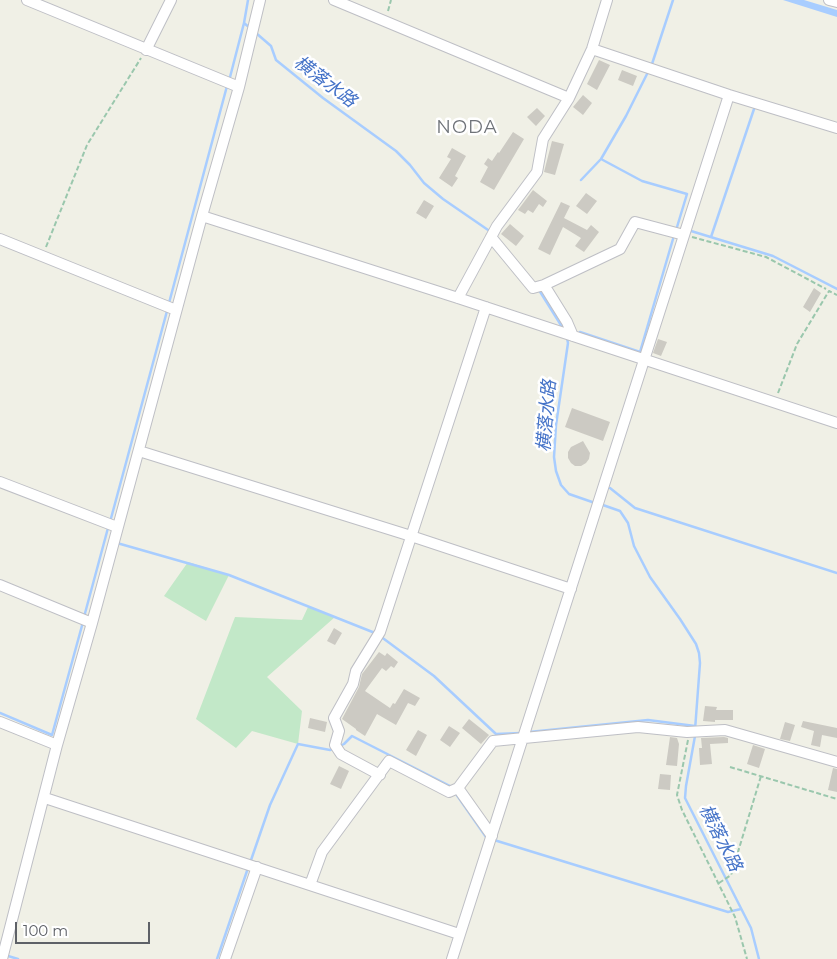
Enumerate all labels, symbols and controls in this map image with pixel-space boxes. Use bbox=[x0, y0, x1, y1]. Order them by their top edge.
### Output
water label: 横落水路 bbox=[290, 52, 360, 112]
district label: NODA bbox=[436, 117, 498, 139]
water label: 横落水路 bbox=[533, 379, 561, 453]
water label: 横落水路 bbox=[694, 801, 746, 875]
scale bar bbox=[18, 912, 152, 944]
text: 100 m bbox=[23, 921, 68, 940]

